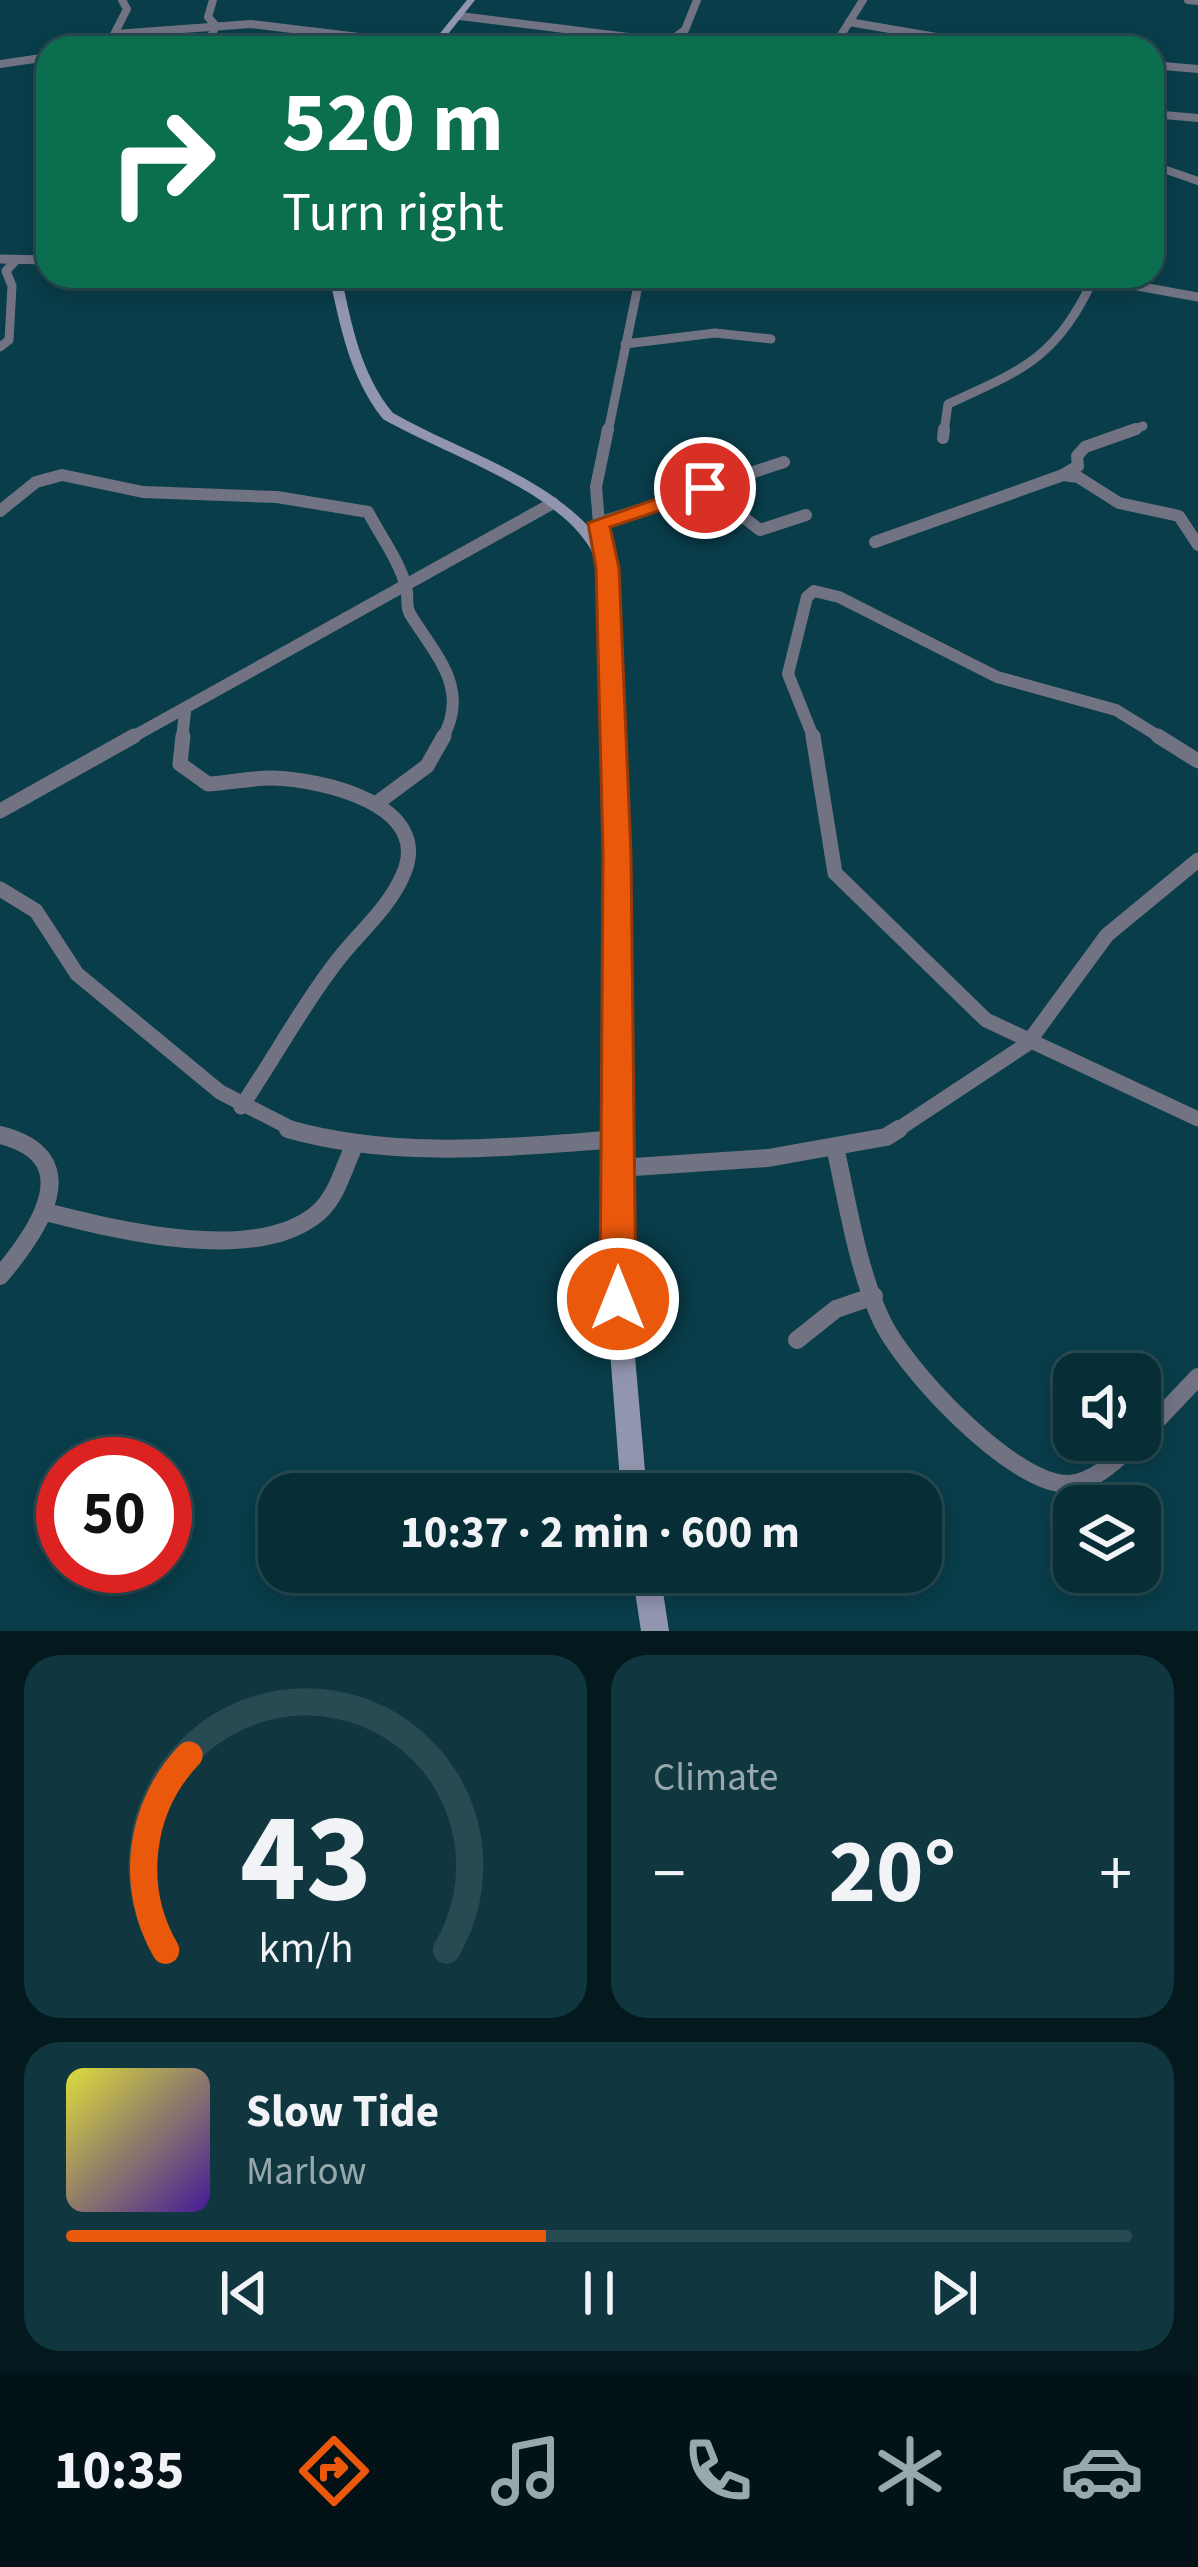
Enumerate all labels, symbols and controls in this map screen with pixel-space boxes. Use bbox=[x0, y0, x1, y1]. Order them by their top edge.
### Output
text: 520 m bbox=[282, 64, 504, 184]
icon: right bbox=[84, 84, 240, 240]
text: Turn right bbox=[282, 175, 504, 252]
pin bbox=[654, 437, 756, 539]
icon: arrive bbox=[672, 455, 738, 521]
position arrow bbox=[555, 1236, 681, 1362]
map controls bbox=[1053, 1353, 1161, 1593]
button: sound bbox=[1053, 1353, 1161, 1461]
speed limit sign: 50 bbox=[36, 1437, 192, 1593]
button: layers bbox=[1053, 1485, 1161, 1593]
text: 10:37 · 2 min · 600 m bbox=[400, 1501, 800, 1565]
text: Climate bbox=[653, 1750, 778, 1806]
text: 43 bbox=[240, 1771, 371, 1949]
text: 20° bbox=[829, 1809, 956, 1937]
text: − bbox=[653, 1827, 686, 1921]
text: + bbox=[1099, 1827, 1132, 1921]
text: km/h bbox=[258, 1917, 353, 1978]
text: Slow Tide bbox=[246, 2080, 439, 2144]
text: Marlow bbox=[246, 2144, 367, 2200]
icon: previous bbox=[211, 2260, 277, 2326]
icon: pause bbox=[566, 2260, 632, 2326]
icon: next bbox=[921, 2260, 987, 2326]
icon: directions bbox=[292, 2429, 376, 2513]
icon: music bbox=[484, 2429, 568, 2513]
icon: phone bbox=[676, 2429, 760, 2513]
icon: climate bbox=[868, 2429, 952, 2513]
icon: car bbox=[1060, 2429, 1144, 2513]
text: 10:35 bbox=[54, 2433, 184, 2510]

